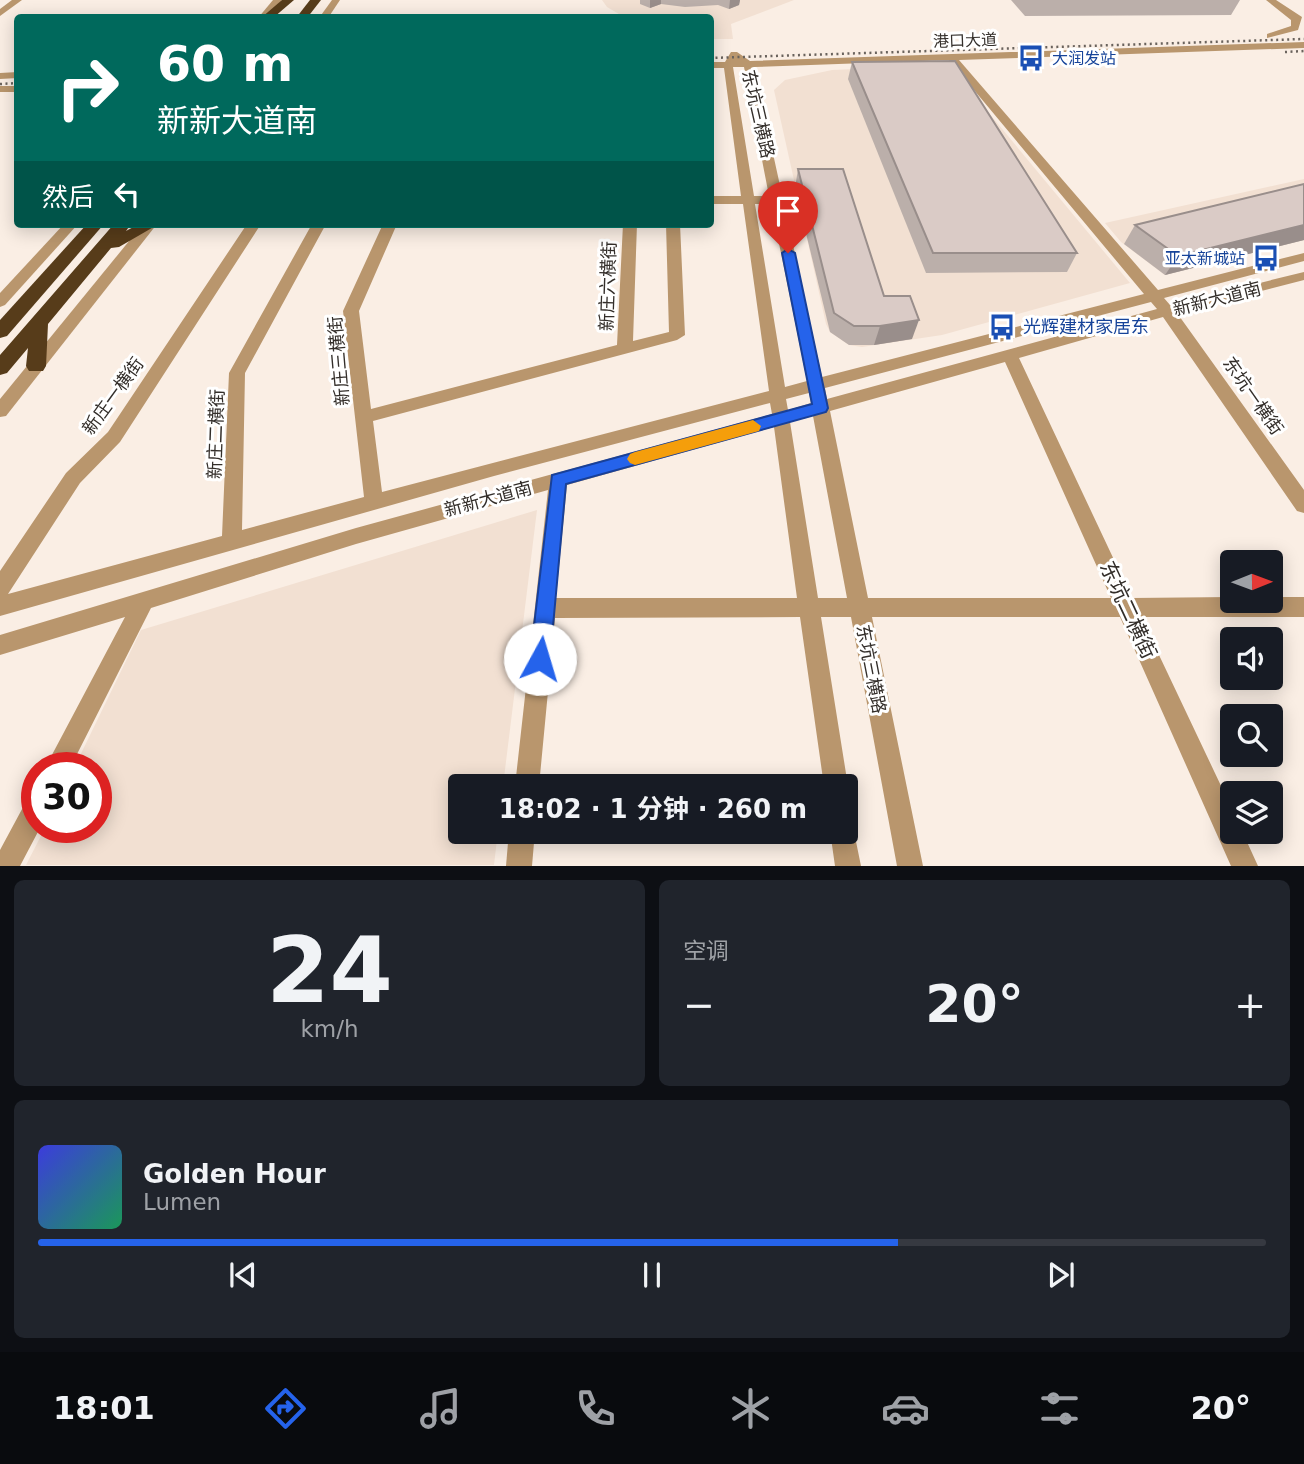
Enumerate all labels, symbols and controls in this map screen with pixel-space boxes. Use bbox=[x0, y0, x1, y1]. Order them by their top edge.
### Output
street label: 港口大道 bbox=[933, 30, 997, 51]
text: 60 m bbox=[157, 36, 293, 93]
icon: right bbox=[42, 42, 133, 133]
bus stop icon: 大润发站 bbox=[1016, 43, 1046, 73]
place label: 大润发站 bbox=[1052, 49, 1116, 68]
street label: 东坑三横路 bbox=[738, 68, 779, 160]
text: 新新大道南 bbox=[157, 102, 317, 140]
icon: left bbox=[108, 175, 146, 213]
pin bbox=[758, 181, 818, 253]
text: 然后 bbox=[42, 182, 94, 212]
icon: arrive bbox=[769, 192, 807, 230]
street label: 新庄六横街 bbox=[595, 241, 620, 331]
bus stop icon: 亚太新城站 bbox=[1251, 243, 1281, 273]
place label: 亚太新城站 bbox=[1165, 249, 1245, 268]
street label: 新新大道南 bbox=[1171, 277, 1263, 320]
bus stop icon: 光辉建材家居东 bbox=[987, 312, 1017, 342]
street label: 新庄三横街 bbox=[324, 315, 353, 407]
place label: 光辉建材家居东 bbox=[1023, 316, 1149, 337]
street label: 新庄一横街 bbox=[78, 353, 148, 438]
street label: 东坑一横街 bbox=[1219, 353, 1288, 439]
street label: 新庄二横街 bbox=[203, 389, 228, 479]
street label: 新新大道南 bbox=[442, 477, 534, 520]
north arrow bbox=[1220, 550, 1283, 612]
map controls bbox=[1220, 550, 1283, 844]
street label: 东坑二横街 bbox=[1095, 557, 1161, 663]
position arrow bbox=[503, 622, 577, 696]
street label: 东坑三横路 bbox=[853, 623, 890, 715]
button: sound bbox=[1220, 627, 1283, 690]
button: search bbox=[1220, 704, 1283, 767]
speed limit sign: 30 bbox=[21, 752, 112, 843]
button: layers bbox=[1220, 781, 1283, 844]
text: 18:02 · 1 分钟 · 260 m bbox=[499, 794, 807, 824]
text: 24 bbox=[266, 918, 393, 1023]
text: 空调 bbox=[683, 938, 729, 964]
text: 20° bbox=[925, 974, 1024, 1034]
text: − bbox=[683, 983, 715, 1027]
text: + bbox=[1234, 983, 1266, 1027]
text: km/h bbox=[300, 1016, 359, 1042]
text: Golden Hour bbox=[143, 1159, 326, 1189]
text: Lumen bbox=[143, 1189, 221, 1215]
icon: previous bbox=[224, 1256, 262, 1294]
icon: pause bbox=[633, 1256, 671, 1294]
icon: next bbox=[1042, 1256, 1080, 1294]
icon: directions bbox=[261, 1384, 310, 1433]
icon: music bbox=[416, 1384, 465, 1433]
icon: phone bbox=[571, 1384, 620, 1433]
icon: climate bbox=[726, 1384, 775, 1433]
icon: car bbox=[881, 1384, 930, 1433]
icon: filters bbox=[1035, 1384, 1084, 1433]
text: 18:01 bbox=[53, 1389, 155, 1427]
text: 20° bbox=[1190, 1389, 1251, 1427]

